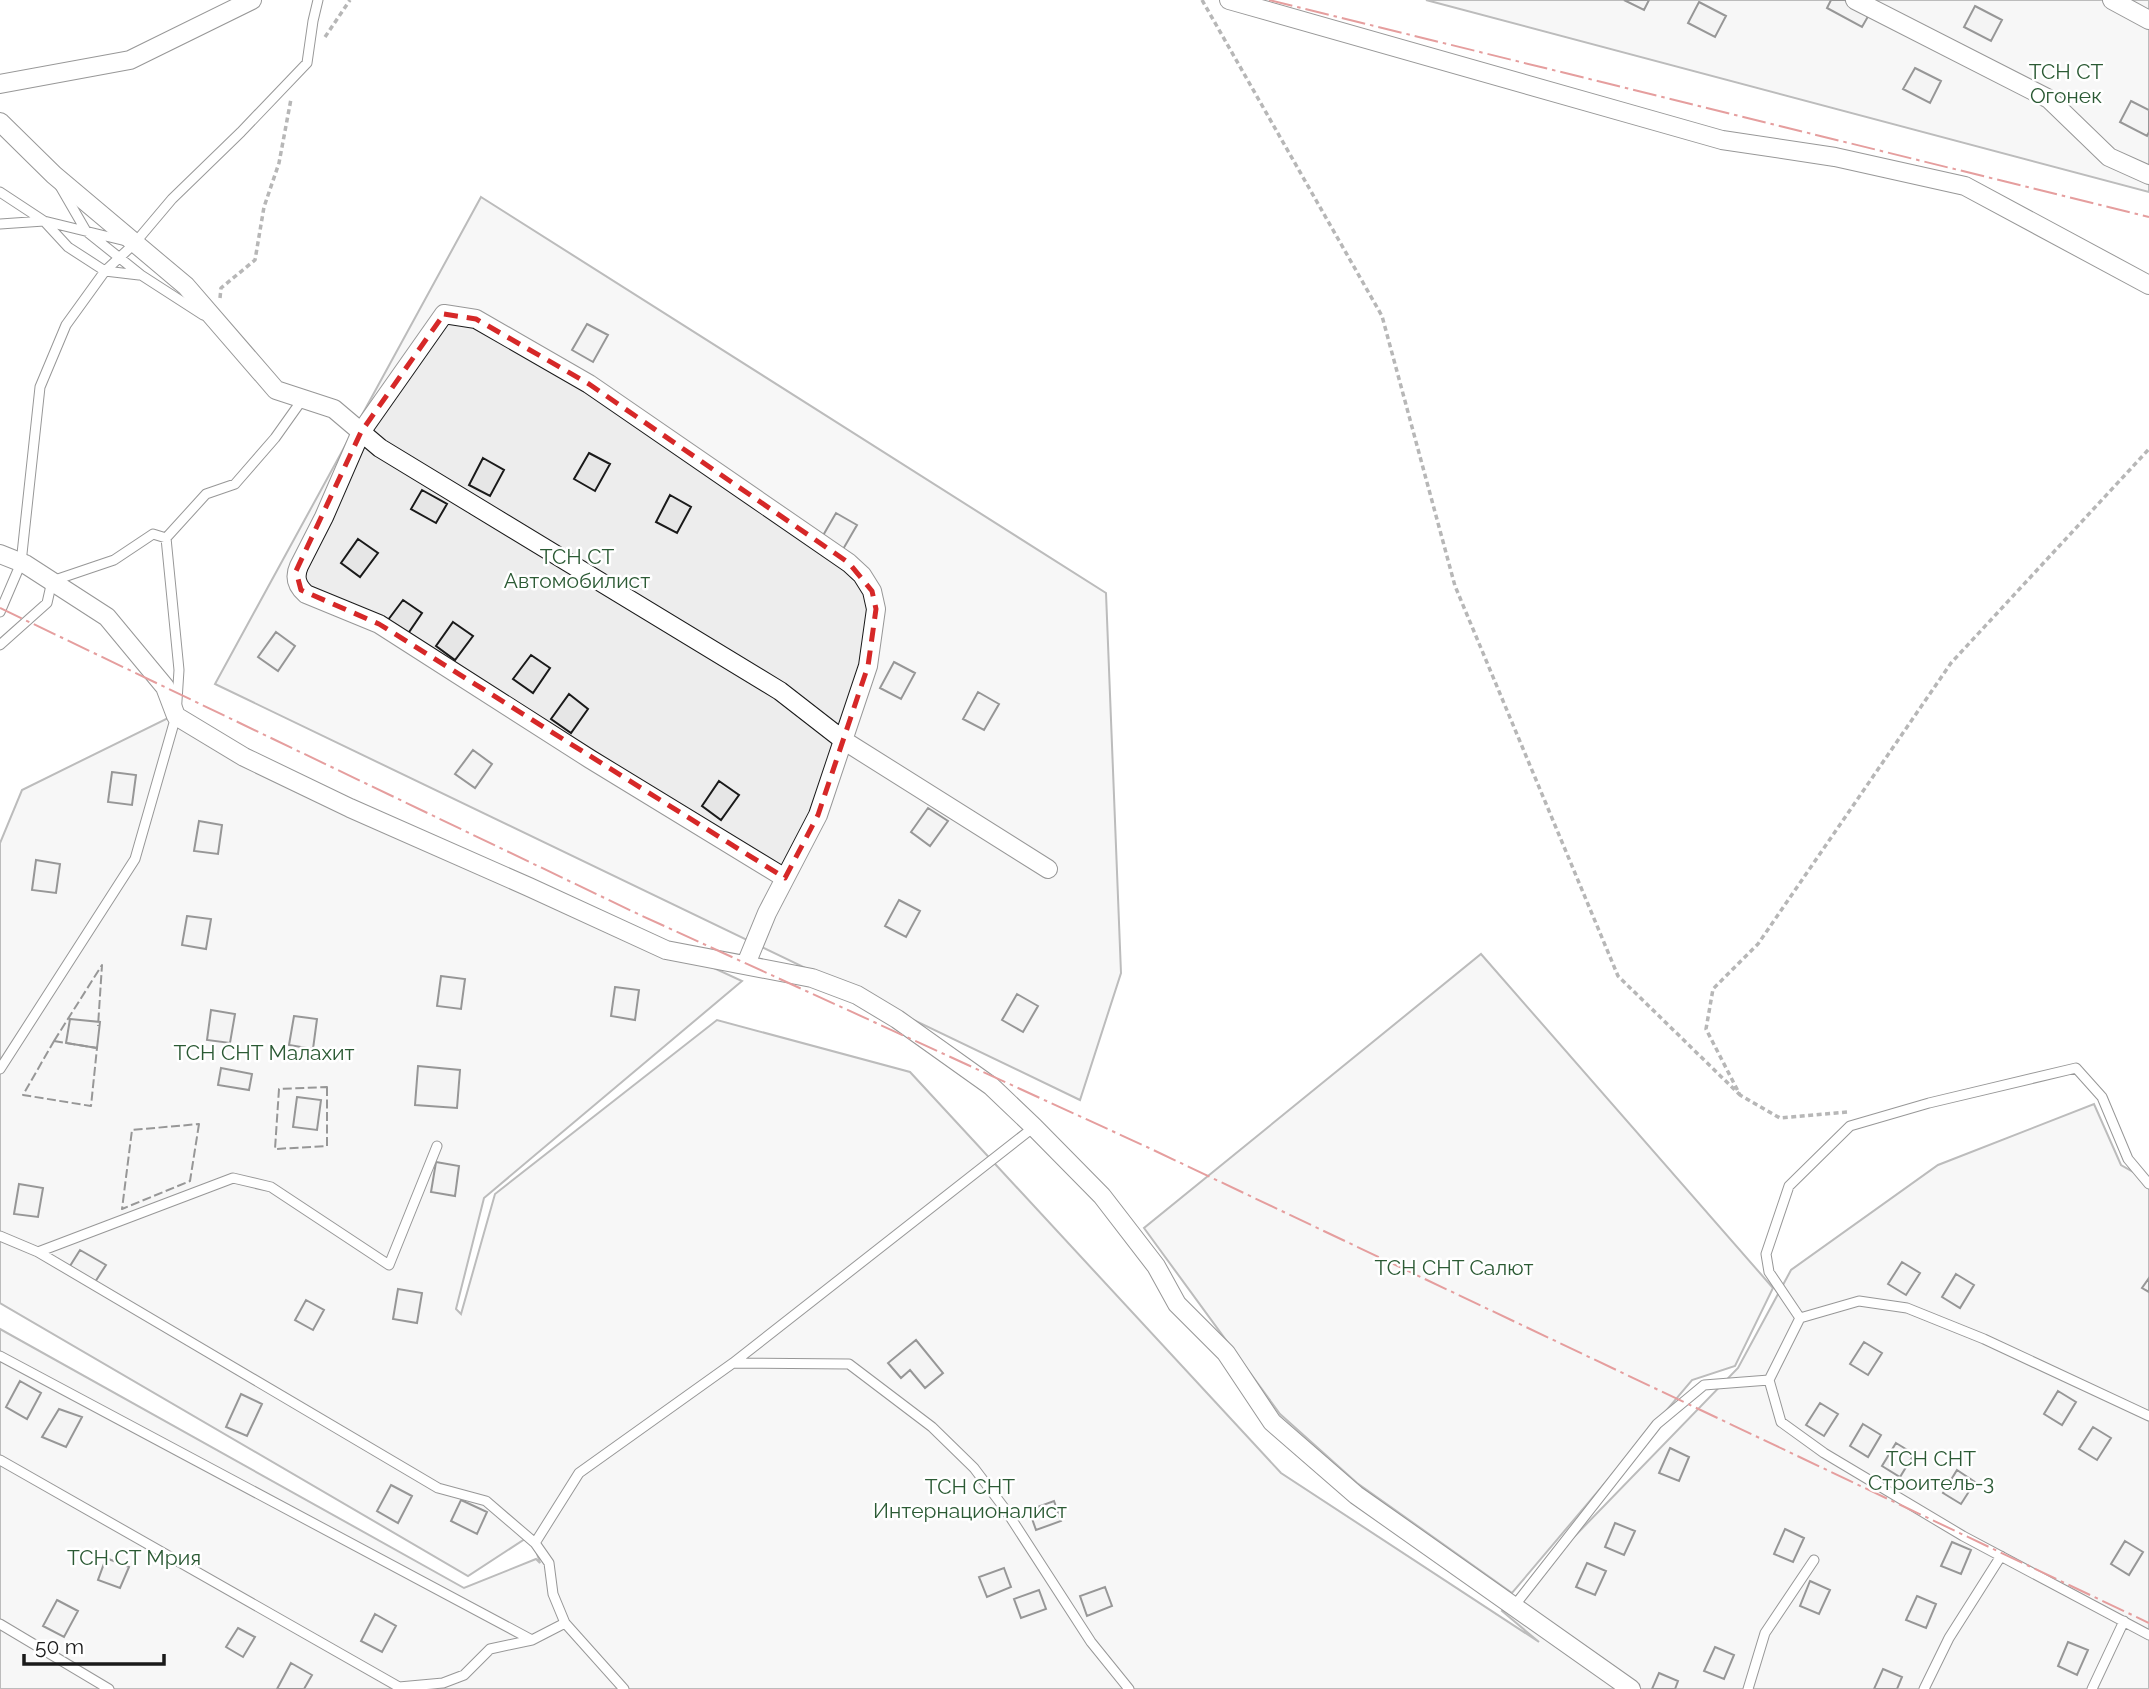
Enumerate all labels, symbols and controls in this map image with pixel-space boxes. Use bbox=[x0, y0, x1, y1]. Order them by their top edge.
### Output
park label: ТСН СТ Огонек bbox=[2029, 59, 2104, 108]
park label: ТСН СТ Автомобилист bbox=[504, 544, 650, 593]
park label: ТСН СНТ Малахит bbox=[173, 1040, 355, 1065]
park label: ТСН СНТ Салют bbox=[1374, 1255, 1534, 1280]
park label: ТСН СНТ Строитель-3 bbox=[1868, 1446, 1994, 1495]
park label: ТСН СНТ Интернационалист bbox=[873, 1474, 1067, 1523]
park label: ТСН СТ Мрия bbox=[67, 1545, 201, 1570]
scale bar bbox=[24, 1622, 164, 1666]
text: 50 m bbox=[35, 1634, 84, 1659]

